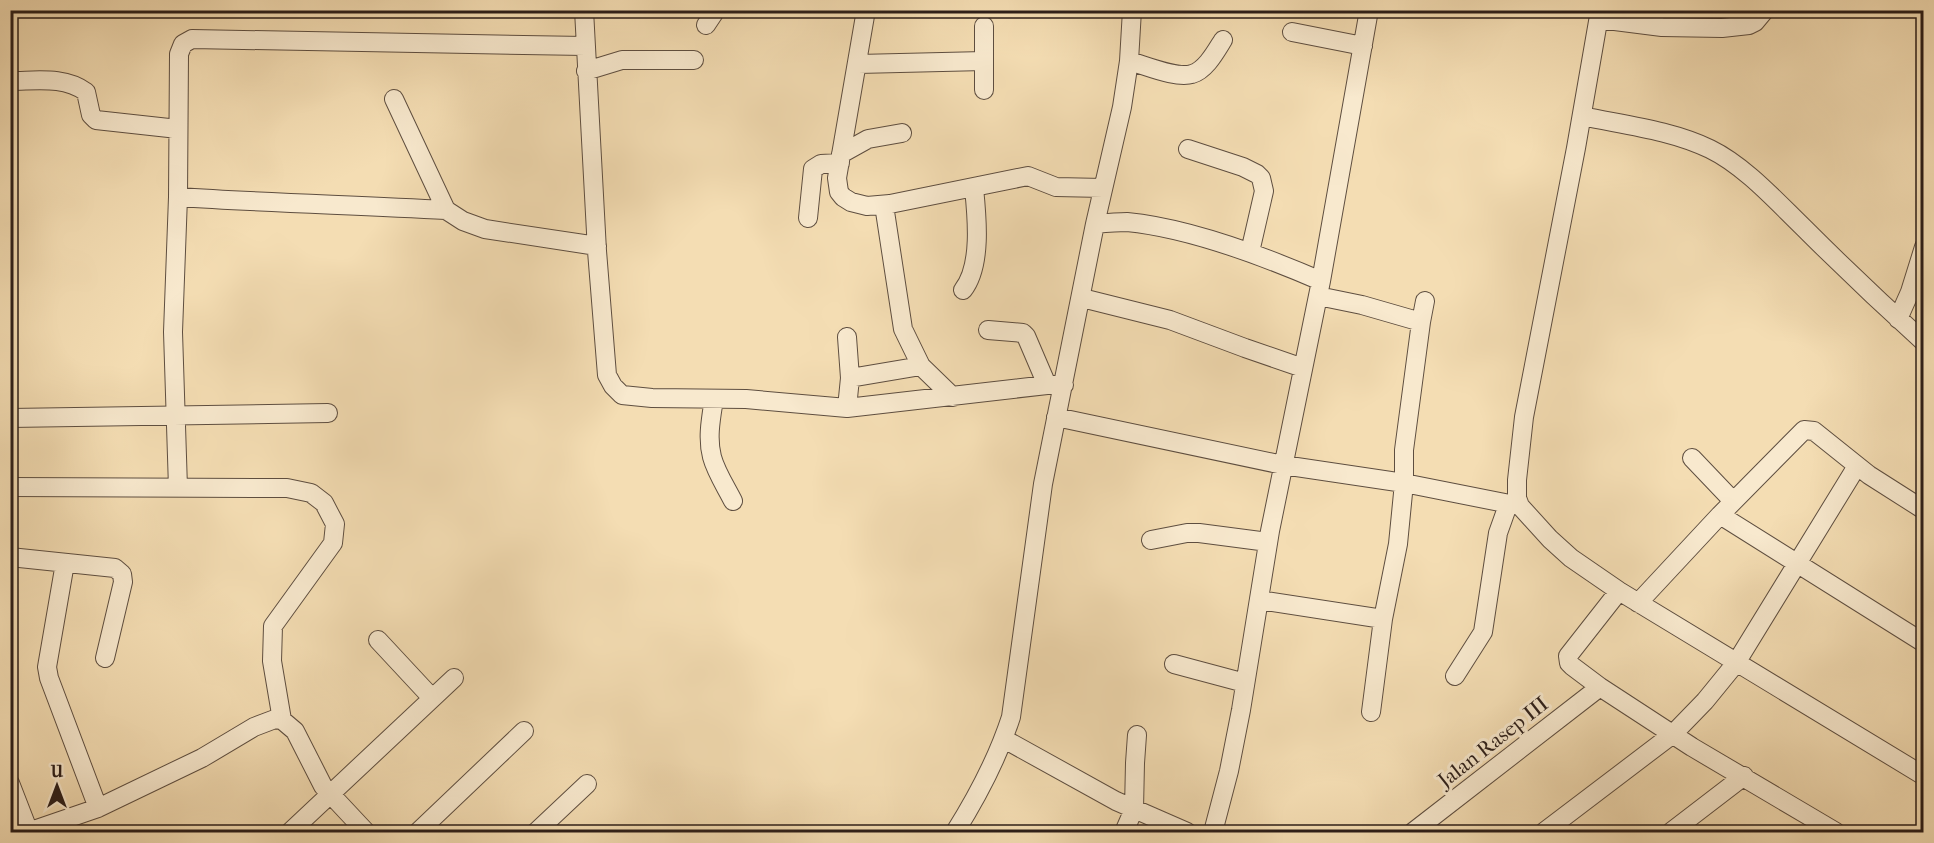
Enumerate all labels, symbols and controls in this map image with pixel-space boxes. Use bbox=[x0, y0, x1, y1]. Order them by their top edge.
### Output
street label: Jalan Rasep III bbox=[1432, 692, 1553, 794]
north arrow bbox=[27, 756, 87, 816]
text: U bbox=[50, 762, 64, 781]

